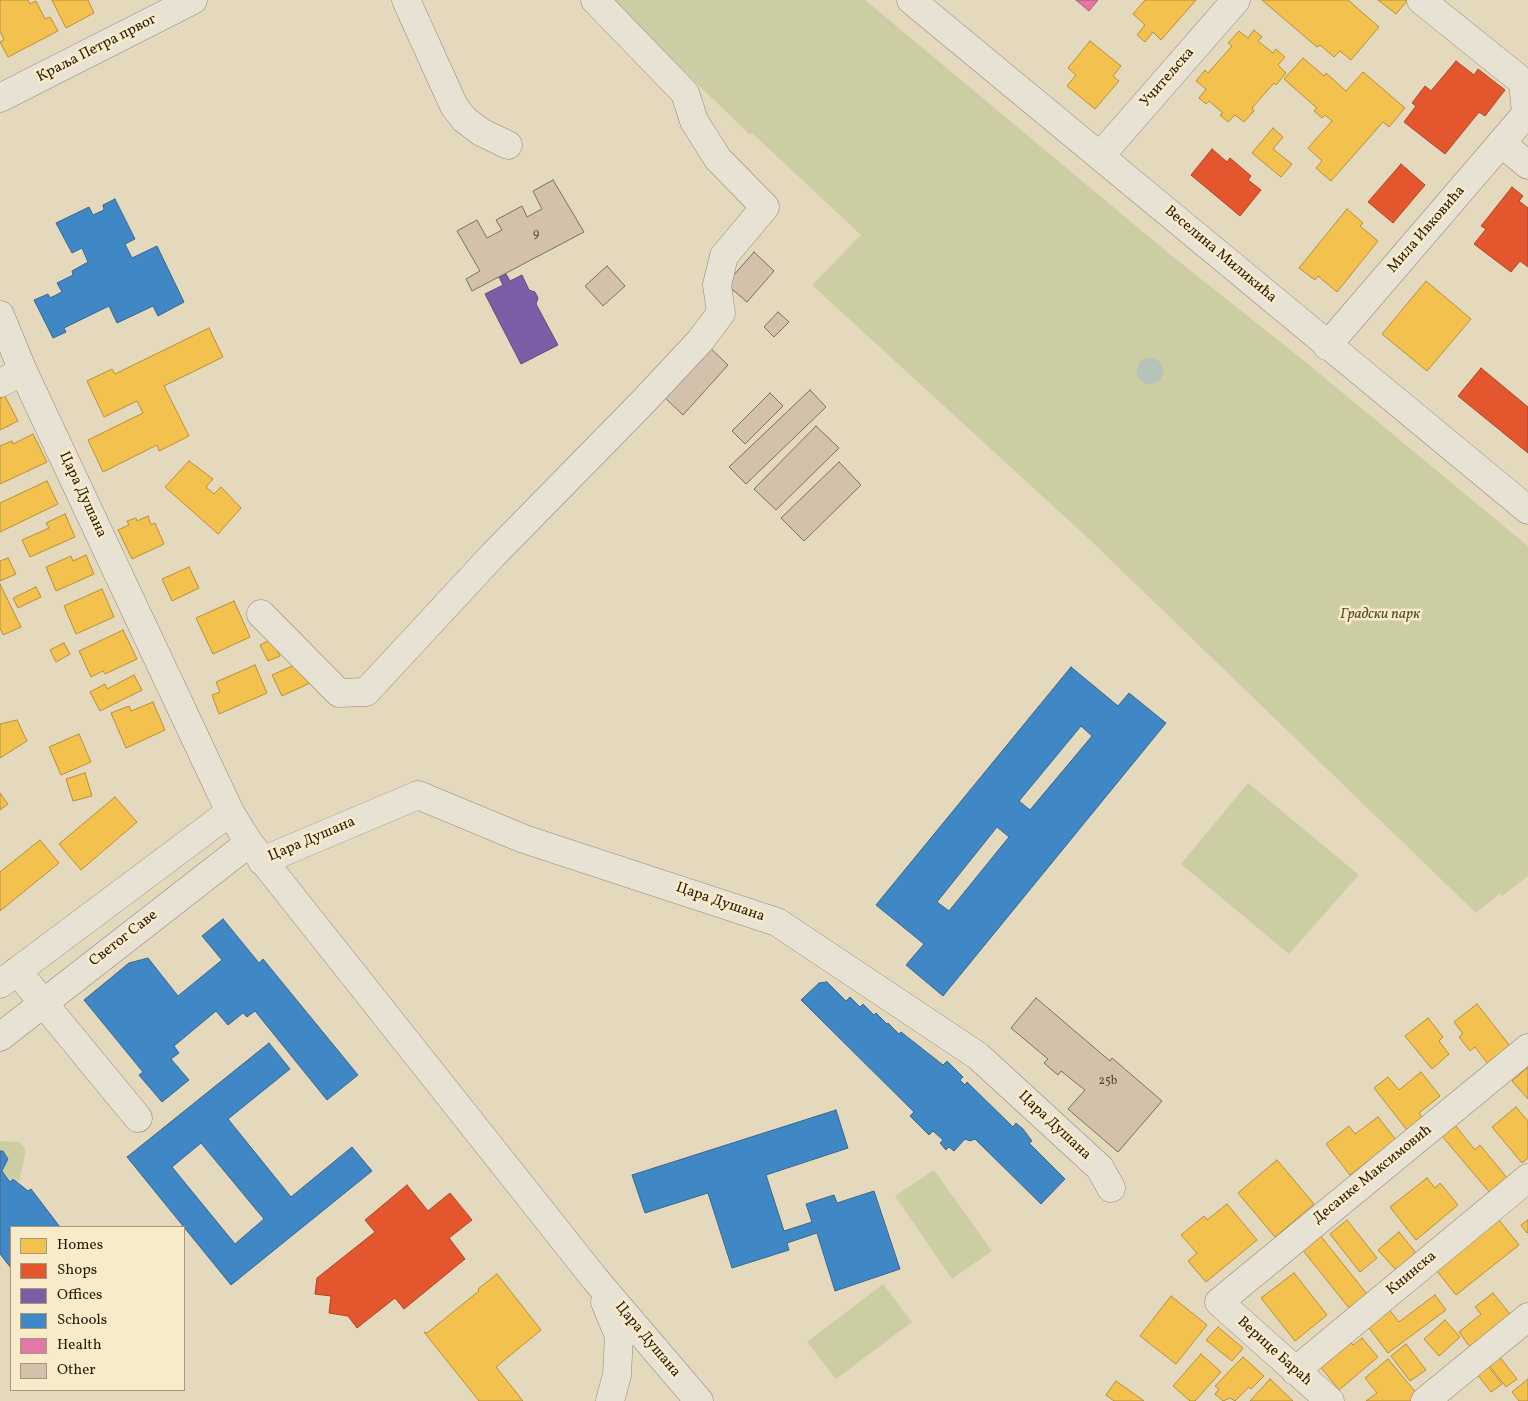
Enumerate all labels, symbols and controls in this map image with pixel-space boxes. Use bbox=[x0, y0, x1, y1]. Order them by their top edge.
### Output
street label: Краља Петра првог bbox=[34, 11, 160, 87]
street label: Учитељска bbox=[1137, 44, 1199, 112]
street label: Мила Ивковића bbox=[1384, 183, 1470, 277]
street label: Веселина Миликића bbox=[1160, 203, 1280, 307]
house number: 9 bbox=[533, 228, 539, 242]
street label: Цара Душана bbox=[54, 449, 110, 541]
park label: Градски парк bbox=[1340, 606, 1420, 624]
street label: Цара Душана bbox=[266, 814, 358, 866]
street label: Цара Душана bbox=[673, 879, 767, 927]
street label: Светог Саве bbox=[86, 907, 162, 971]
house number: 25b bbox=[1099, 1075, 1117, 1089]
street label: Цара Душана bbox=[1014, 1088, 1094, 1164]
street label: Десанке Максимовић bbox=[1310, 1121, 1436, 1229]
legend bbox=[10, 1226, 185, 1391]
text: Homes bbox=[57, 1235, 103, 1256]
street label: Книнска bbox=[1383, 1248, 1441, 1300]
text: Shops bbox=[57, 1260, 97, 1281]
text: Offices bbox=[57, 1285, 102, 1306]
street label: Цара Душана bbox=[610, 1299, 684, 1381]
text: Schools bbox=[57, 1310, 107, 1331]
street label: Верице Бараћ bbox=[1233, 1314, 1315, 1390]
text: Health bbox=[57, 1335, 102, 1356]
text: Other bbox=[57, 1360, 96, 1381]

